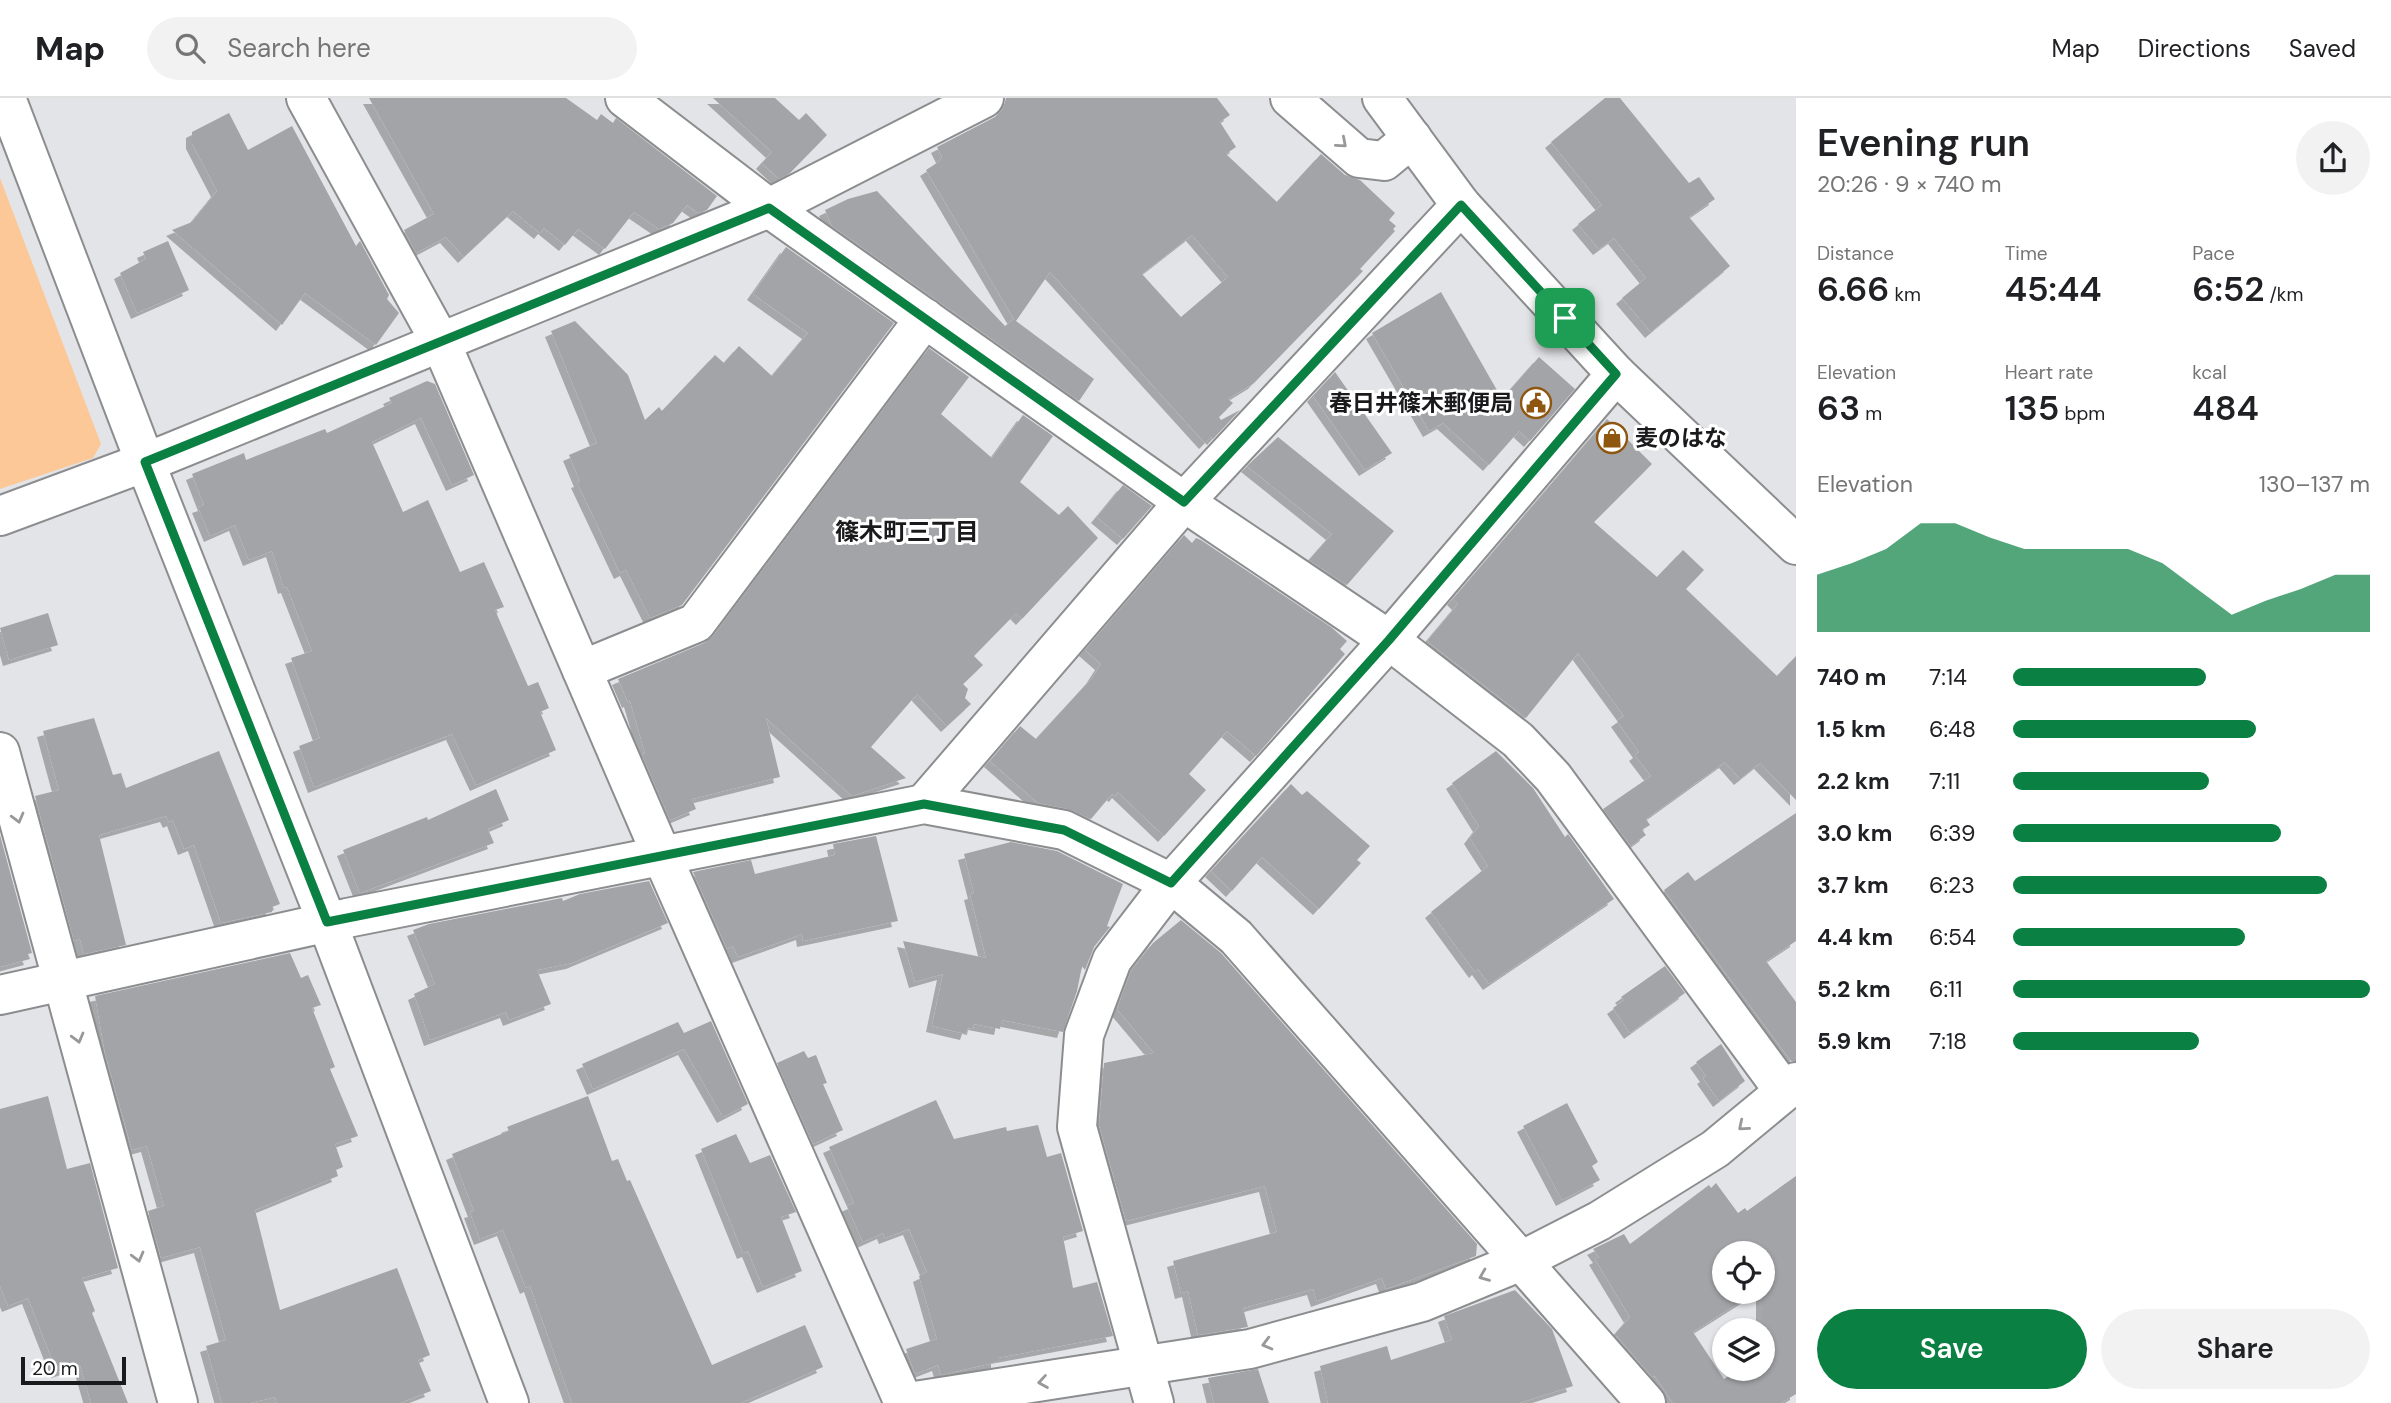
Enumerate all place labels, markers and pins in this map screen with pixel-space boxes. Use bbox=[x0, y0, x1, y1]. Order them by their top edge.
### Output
pin bbox=[1535, 288, 1595, 348]
public building icon: 春日井篠木郵便局 bbox=[1519, 386, 1553, 420]
place label: 春日井篠木郵便局 bbox=[1329, 388, 1513, 418]
shop icon: 麦のはな bbox=[1595, 421, 1629, 455]
place label: 麦のはな bbox=[1635, 423, 1727, 453]

